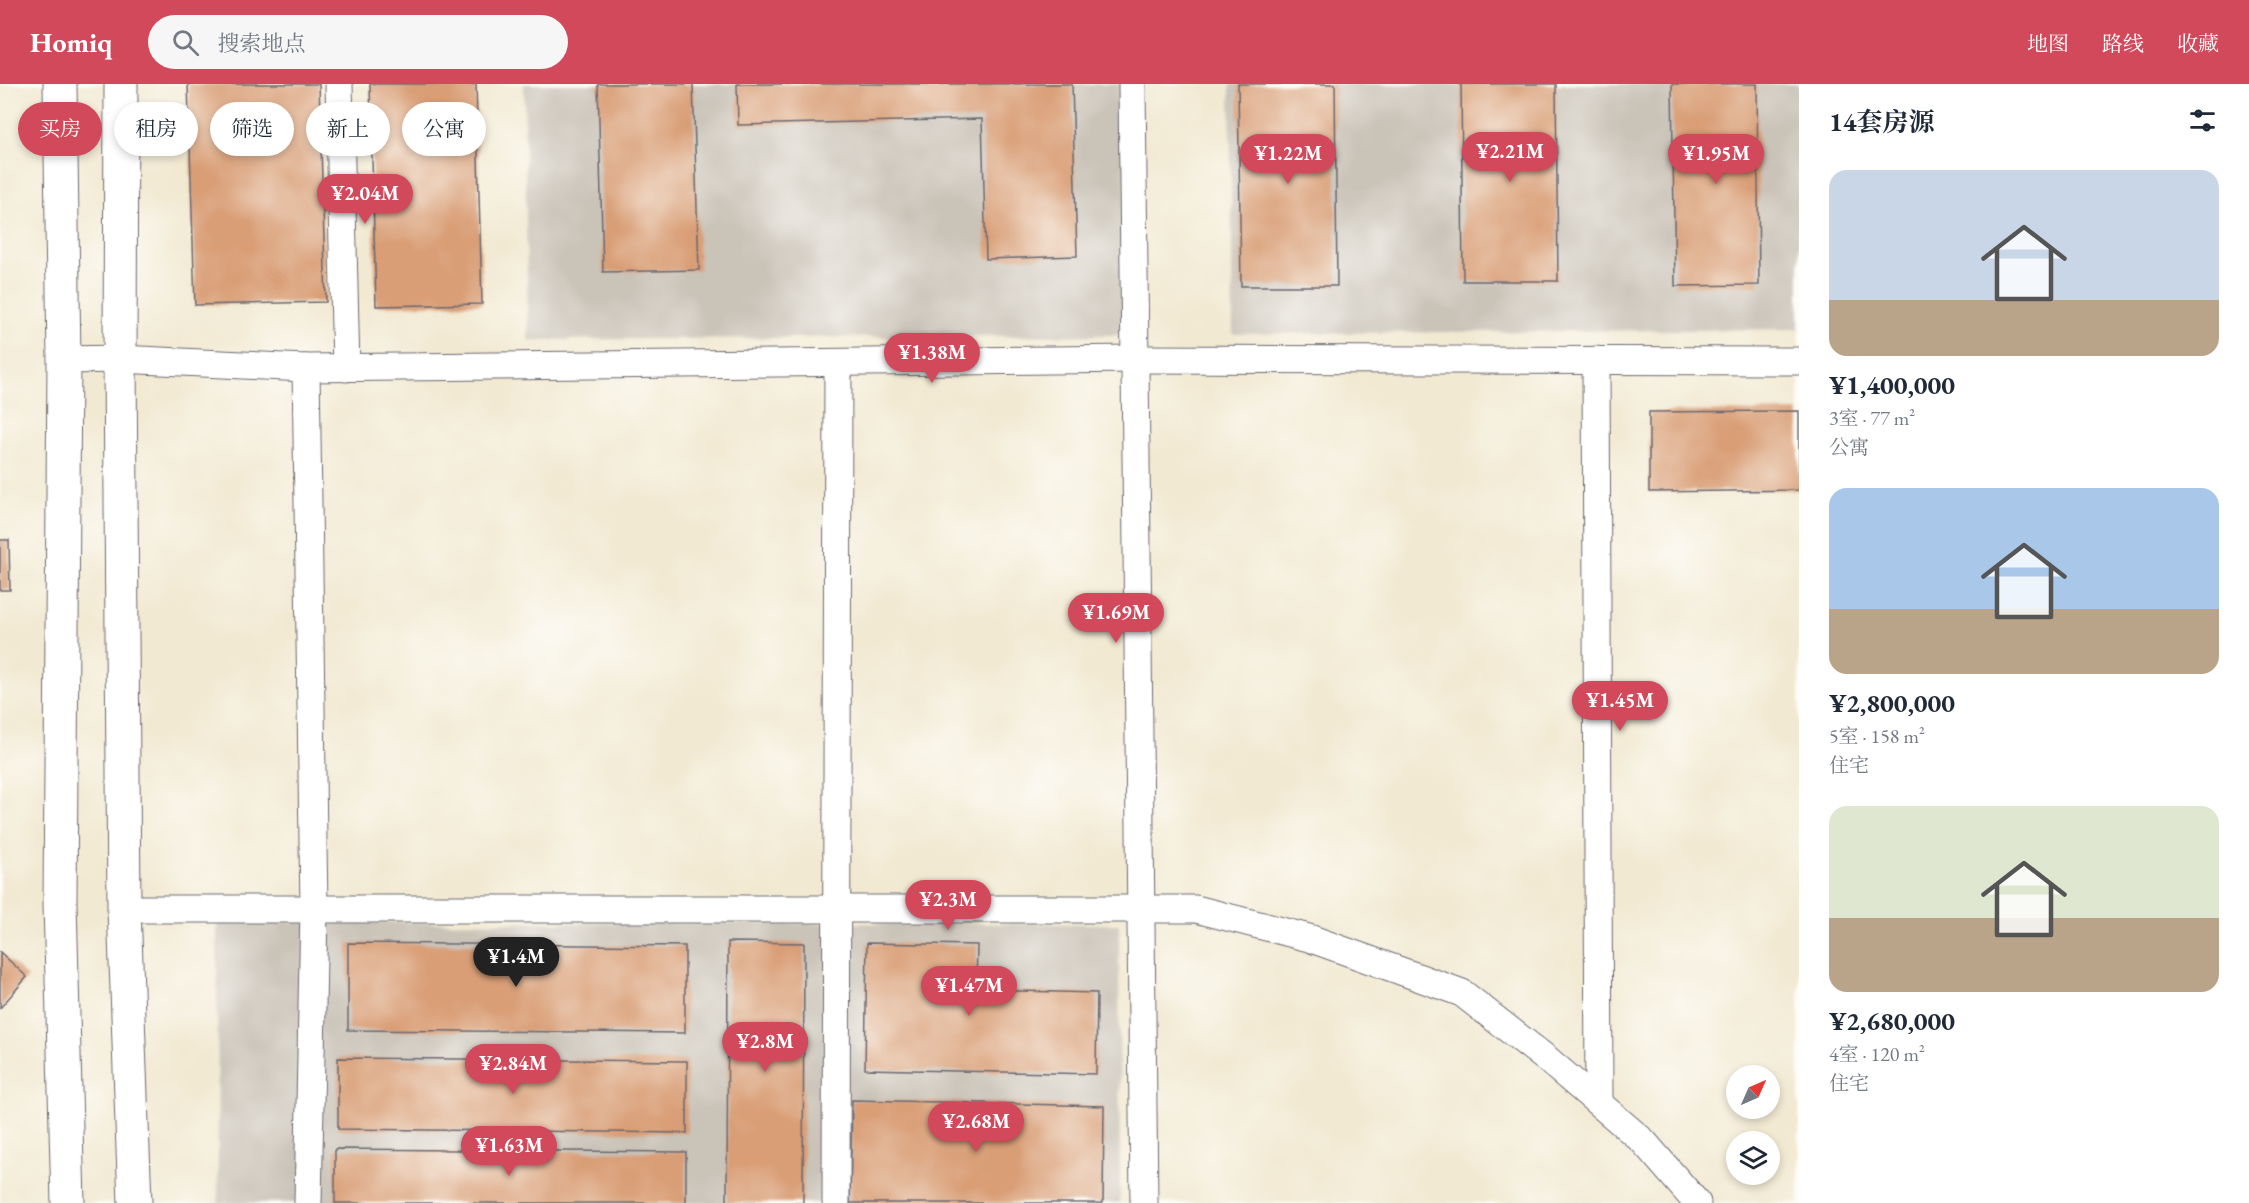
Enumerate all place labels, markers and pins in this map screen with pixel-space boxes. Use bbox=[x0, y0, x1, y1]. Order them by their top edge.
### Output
pin: ¥2.21M bbox=[1461, 132, 1559, 183]
pin: ¥1.22M bbox=[1239, 134, 1337, 185]
pin: ¥1.95M bbox=[1667, 134, 1765, 185]
pin: ¥2.04M bbox=[316, 174, 414, 225]
pin: ¥1.38M bbox=[883, 333, 981, 384]
pin: ¥1.69M bbox=[1067, 593, 1165, 644]
pin: ¥1.45M bbox=[1571, 681, 1669, 732]
pin: ¥2.3M bbox=[906, 880, 990, 931]
pin: ¥1.4M bbox=[474, 937, 558, 988]
pin: ¥1.47M bbox=[920, 966, 1018, 1017]
pin: ¥2.8M bbox=[723, 1022, 807, 1073]
pin: ¥2.84M bbox=[464, 1044, 562, 1095]
pin: ¥2.68M bbox=[927, 1102, 1025, 1153]
pin: ¥1.63M bbox=[460, 1126, 558, 1177]

